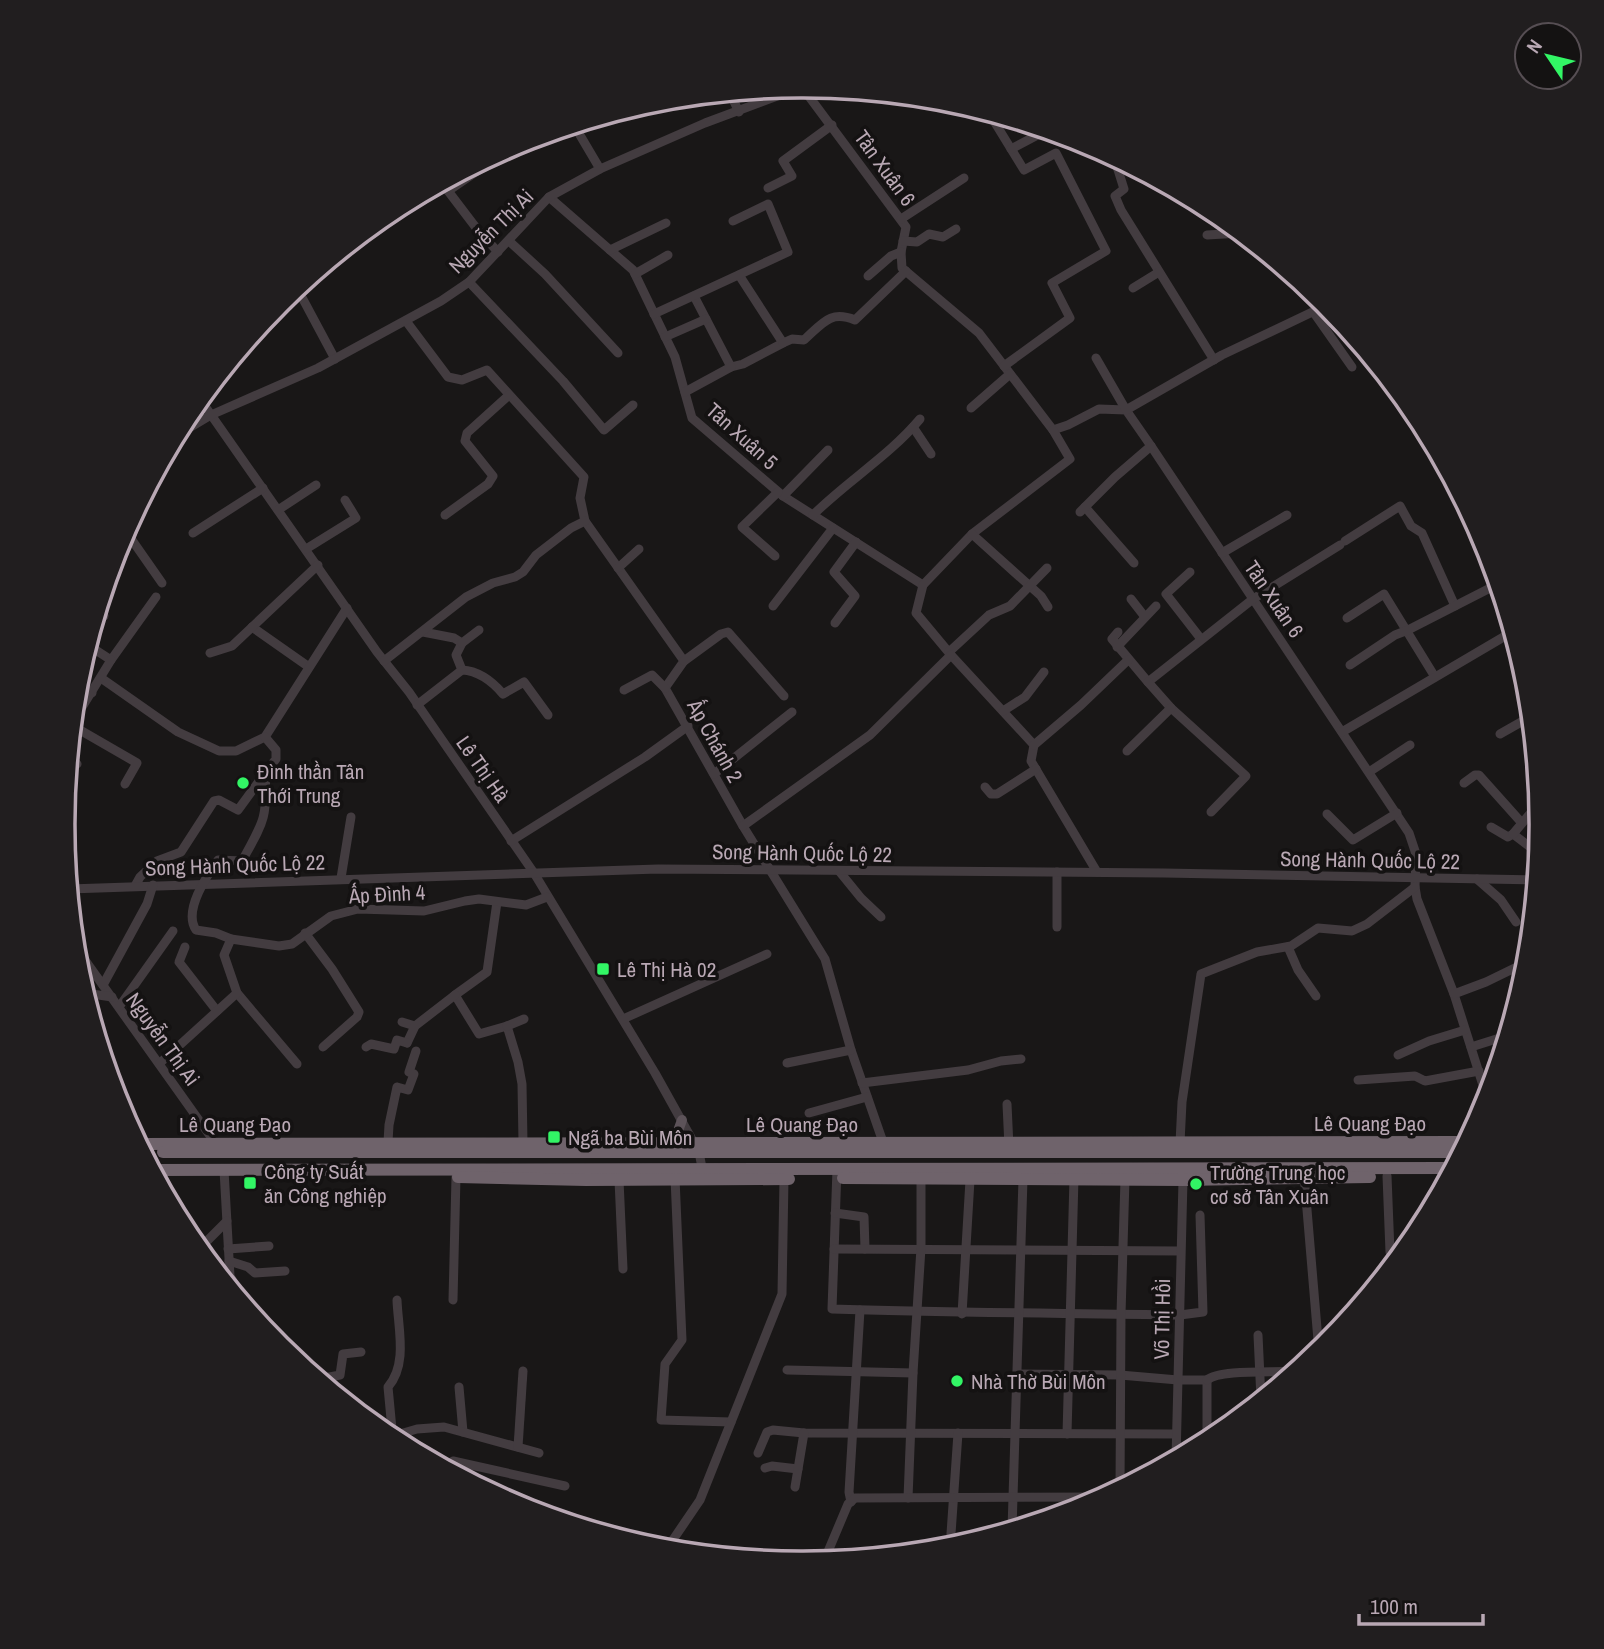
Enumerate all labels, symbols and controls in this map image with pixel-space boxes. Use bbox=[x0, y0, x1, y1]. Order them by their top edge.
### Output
north arrow bbox=[1513, 21, 1583, 91]
text: N bbox=[1520, 34, 1548, 58]
street label: Tân Xuân 6 bbox=[848, 124, 922, 212]
street label: Nguyễn Thị Ai bbox=[442, 182, 540, 280]
street label: Tân Xuân 5 bbox=[700, 396, 784, 476]
street label: Tân Xuân 6 bbox=[1238, 555, 1310, 643]
street label: Ấp Chánh 2 bbox=[680, 693, 750, 788]
street label: Lê Thị Hà bbox=[450, 730, 517, 809]
place label: Đình thần Tân Thới Trung bbox=[257, 757, 364, 810]
marker: Đình thần Tân Thới Trung bbox=[235, 775, 251, 791]
street label: Song Hành Quốc Lộ 22 bbox=[712, 837, 892, 869]
street label: Song Hành Quốc Lộ 22 bbox=[1280, 844, 1460, 876]
street label: Song Hành Quốc Lộ 22 bbox=[145, 847, 325, 883]
street label: Ấp Đình 4 bbox=[347, 877, 426, 911]
place label: Lê Thị Hà 02 bbox=[617, 955, 716, 984]
marker: Lê Thị Hà 02 bbox=[595, 961, 611, 977]
street label: Nguyễn Thị Ai bbox=[119, 986, 207, 1092]
street label: Lê Quang Đạo bbox=[1314, 1109, 1426, 1138]
street label: Lê Quang Đạo bbox=[179, 1110, 291, 1139]
street label: Lê Quang Đạo bbox=[746, 1110, 858, 1139]
place label: Ngã ba Bùi Môn bbox=[568, 1123, 692, 1152]
marker: Ngã ba Bùi Môn bbox=[546, 1129, 562, 1145]
place label: Công ty Suất ăn Công nghiệp bbox=[264, 1157, 387, 1210]
place label: Trường Trung học cơ sở Tân Xuân bbox=[1210, 1158, 1345, 1211]
marker: Công ty Suất ăn Công nghiệp bbox=[242, 1175, 258, 1191]
marker: Trường Trung học cơ sở Tân Xuân bbox=[1188, 1176, 1204, 1192]
street label: Võ Thị Hồi bbox=[1147, 1278, 1177, 1360]
place label: Nhà Thờ Bùi Môn bbox=[971, 1367, 1106, 1396]
marker: Nhà Thờ Bùi Môn bbox=[949, 1373, 965, 1389]
scale bar bbox=[1359, 1582, 1483, 1626]
text: 100 m bbox=[1370, 1592, 1418, 1621]

